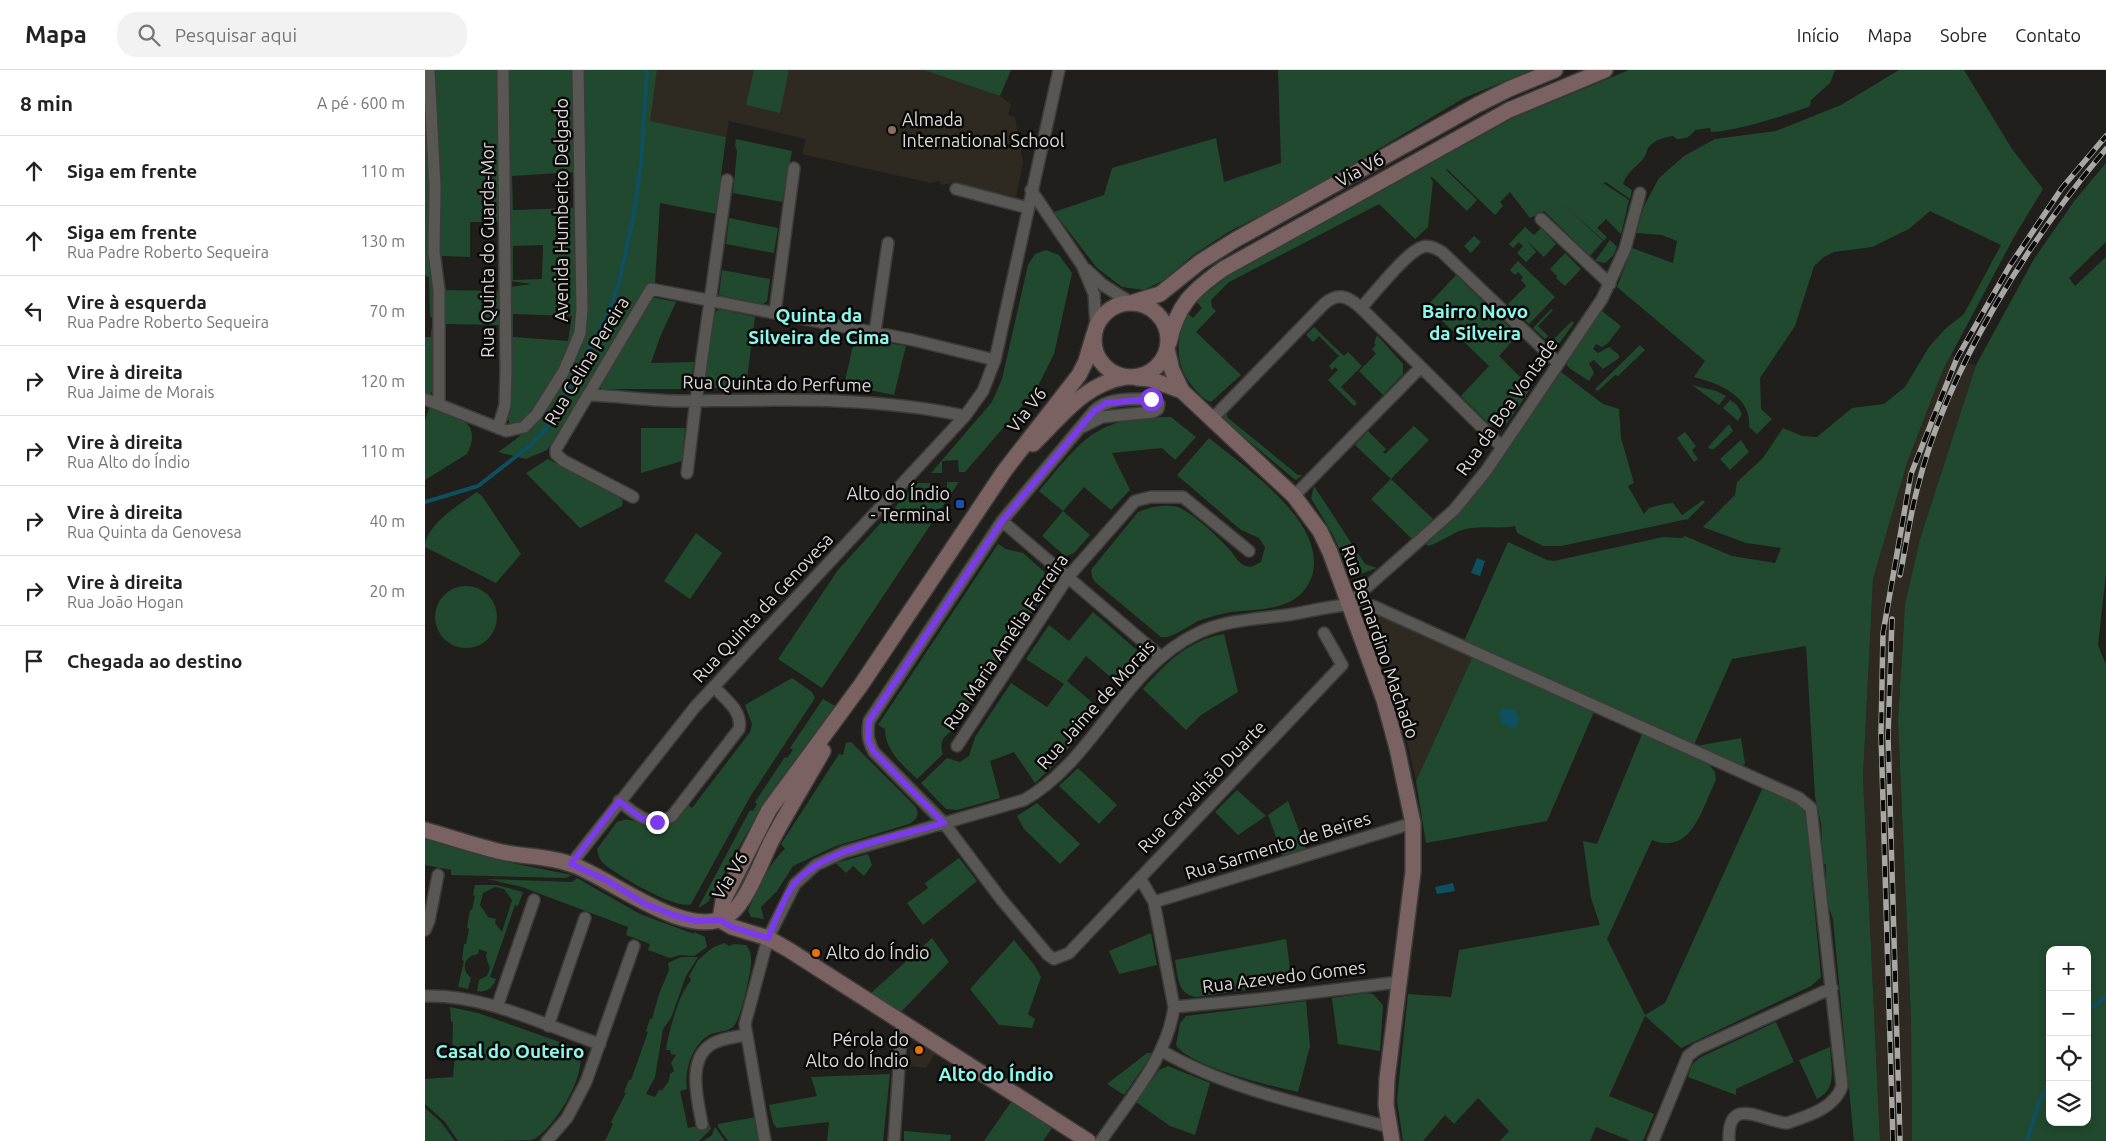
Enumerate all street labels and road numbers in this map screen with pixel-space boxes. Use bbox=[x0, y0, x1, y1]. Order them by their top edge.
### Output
street label: Avenida Humberto Delgado bbox=[551, 98, 571, 322]
street label: Rua Quinta do Guarda-Mor bbox=[477, 142, 498, 358]
street label: Via V6 bbox=[1332, 148, 1387, 190]
street label: Rua Celina Pereira bbox=[540, 293, 632, 428]
street label: Rua da Boa Vontade bbox=[1451, 334, 1561, 479]
street label: Rua Quinta do Perfume bbox=[682, 371, 872, 396]
street label: Via V6 bbox=[1003, 383, 1050, 436]
street label: Rua Quinta da Genovesa bbox=[688, 529, 837, 687]
street label: Rua Bernardino Machado bbox=[1338, 542, 1423, 741]
street label: Rua Maria Amélia Ferreira bbox=[939, 550, 1071, 733]
street label: Rua Jaime de Morais bbox=[1032, 636, 1158, 773]
street label: Rua Carvalhão Duarte bbox=[1133, 716, 1269, 856]
street label: Rua Sarmento de Beires bbox=[1183, 807, 1373, 883]
street label: Via V6 bbox=[707, 848, 751, 903]
street label: Rua Azevedo Gomes bbox=[1201, 956, 1367, 996]

